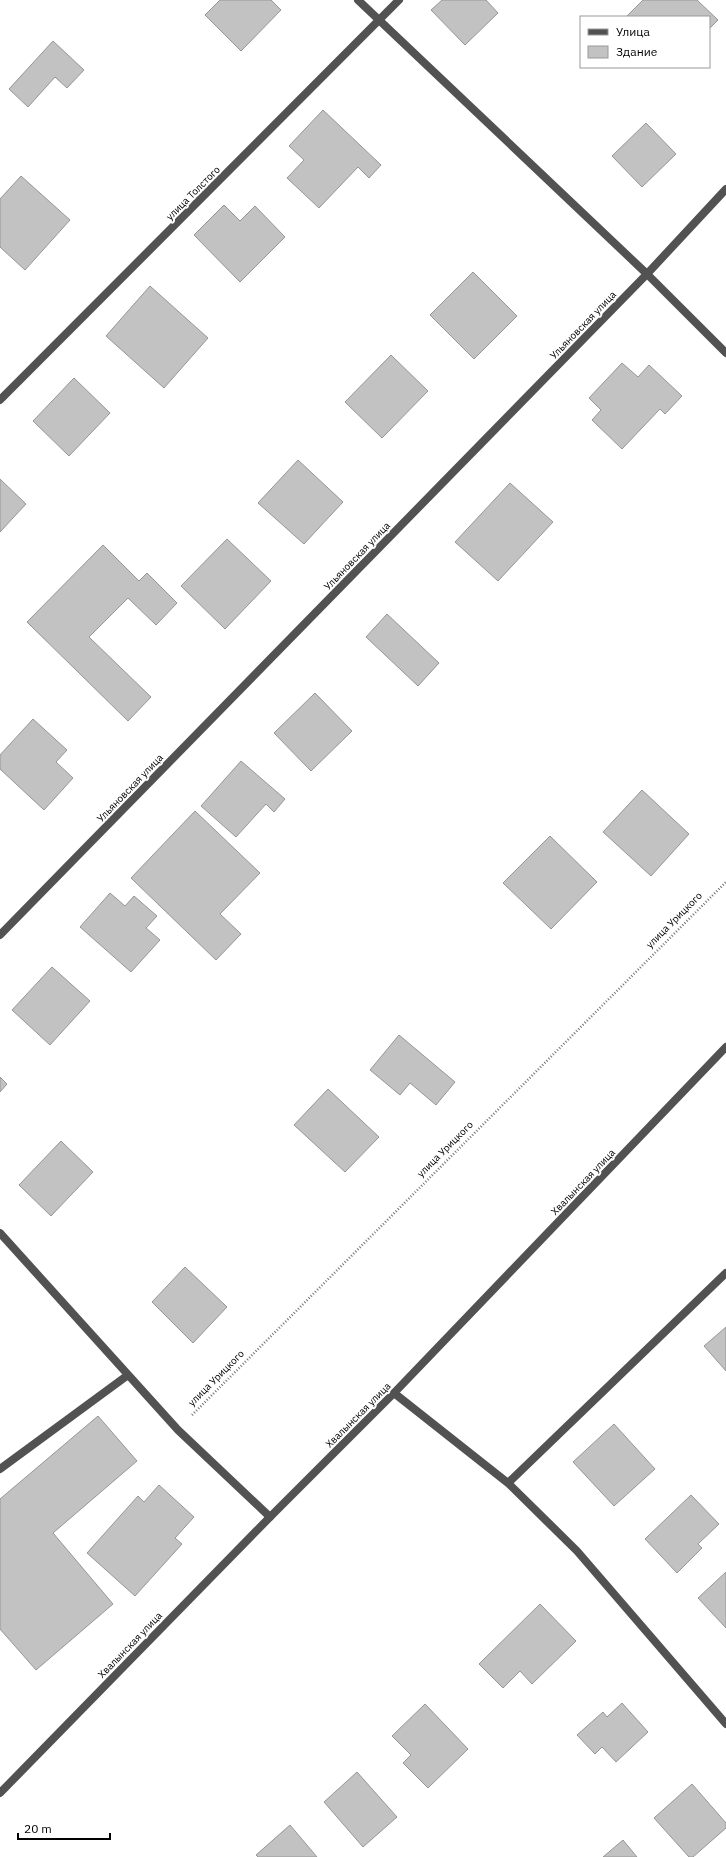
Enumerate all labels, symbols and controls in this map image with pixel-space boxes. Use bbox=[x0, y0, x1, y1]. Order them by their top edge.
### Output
legend bbox=[580, 16, 710, 68]
text: Улица bbox=[616, 24, 650, 39]
text: Здание bbox=[616, 44, 658, 59]
street label: улица Толстого bbox=[163, 163, 223, 223]
street label: Ульяновская улица bbox=[547, 288, 619, 362]
street label: Ульяновская улица bbox=[321, 519, 393, 593]
street label: Ульяновская улица bbox=[94, 751, 166, 825]
street label: улица Урицкого bbox=[643, 889, 705, 951]
street label: улица Урицкого bbox=[414, 1118, 476, 1180]
street label: Хвалынская улица bbox=[548, 1146, 618, 1218]
street label: улица Урицкого bbox=[185, 1347, 247, 1409]
street label: Хвалынская улица bbox=[323, 1379, 394, 1450]
street label: Хвалынская улица bbox=[95, 1609, 165, 1681]
scale bar bbox=[18, 1815, 110, 1841]
text: 20 m bbox=[24, 1821, 52, 1836]

